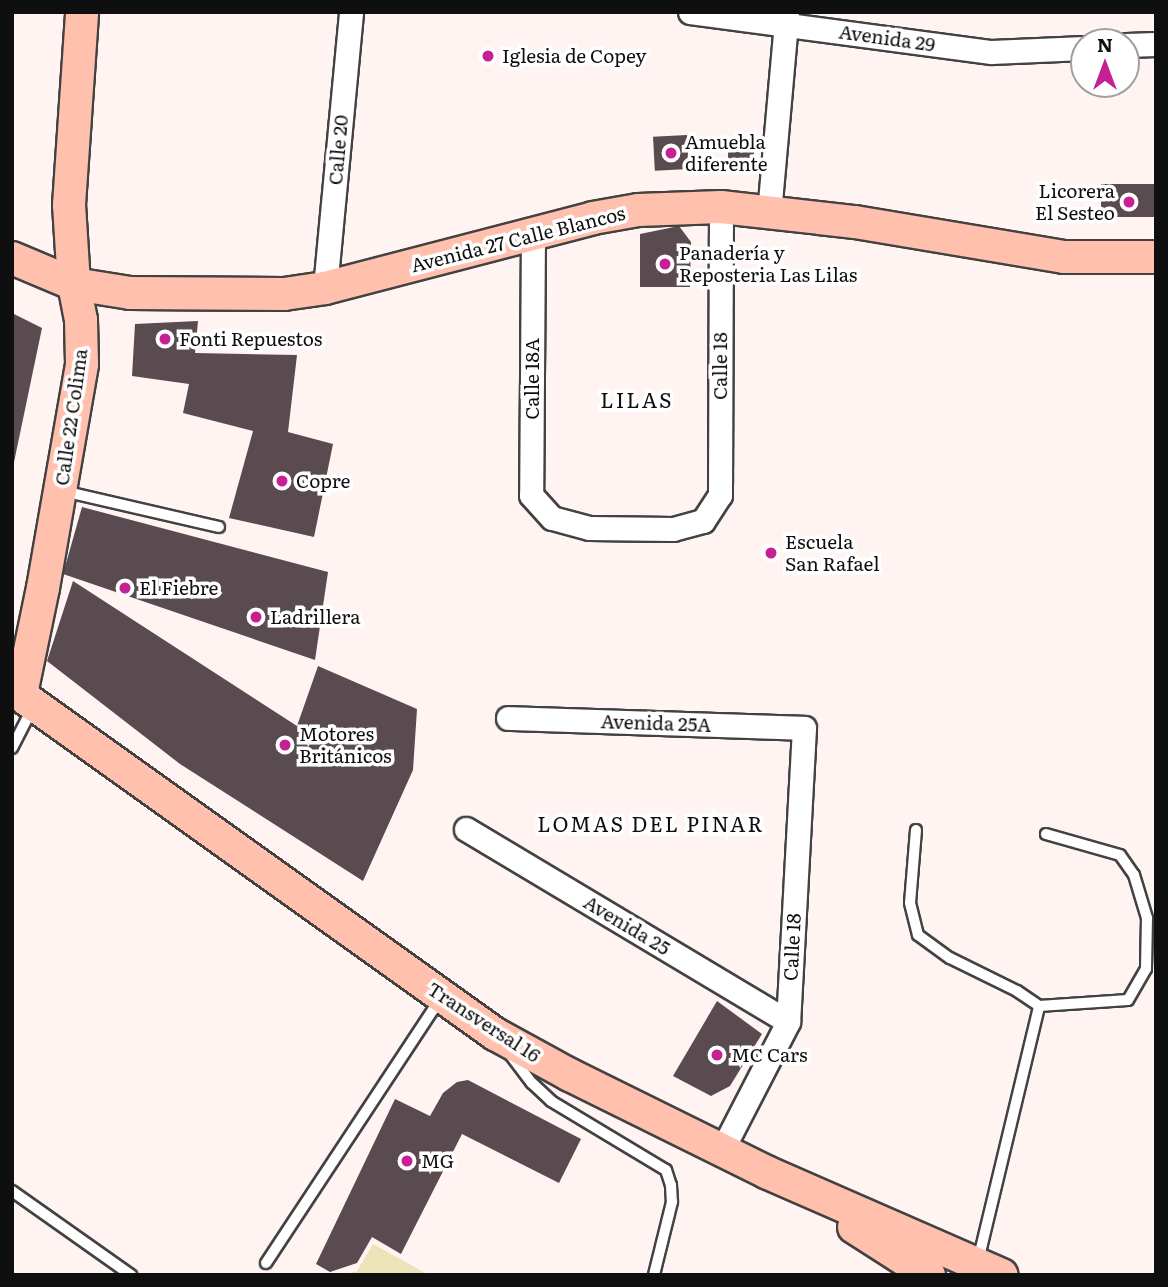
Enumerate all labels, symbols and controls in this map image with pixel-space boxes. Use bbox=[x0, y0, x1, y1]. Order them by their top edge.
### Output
street label: Avenida 29 bbox=[837, 20, 937, 56]
north arrow bbox=[1070, 28, 1140, 98]
text: N bbox=[1097, 30, 1113, 58]
place label: Iglesia de Copey bbox=[502, 45, 646, 67]
marker: Iglesia de Copey bbox=[480, 48, 496, 64]
street label: Calle 20 bbox=[324, 114, 352, 186]
place label: Amuebla diferente bbox=[685, 131, 768, 175]
marker: Amuebla diferente bbox=[663, 145, 679, 161]
place label: Licorera El Sesteo bbox=[1035, 180, 1115, 224]
marker: Licorera El Sesteo bbox=[1121, 194, 1137, 210]
street label: Avenida 27 Calle Blancos bbox=[409, 201, 627, 277]
place label: Panadería y Reposteria Las Lilas bbox=[679, 242, 857, 286]
marker: Panadería y Reposteria Las Lilas bbox=[657, 256, 673, 272]
place label: Fonti Repuestos bbox=[179, 328, 322, 350]
marker: Fonti Repuestos bbox=[157, 331, 173, 347]
street label: Calle 18 bbox=[709, 332, 731, 400]
street label: Calle 18A bbox=[521, 338, 543, 420]
street label: Calle 22 Colima bbox=[50, 347, 92, 487]
district label: LILAS bbox=[601, 386, 673, 412]
place label: Copre bbox=[296, 470, 350, 492]
marker: Copre bbox=[274, 473, 290, 489]
place label: Escuela San Rafael bbox=[785, 531, 880, 575]
marker: Escuela San Rafael bbox=[763, 545, 779, 561]
place label: El Fiebre bbox=[139, 577, 218, 599]
marker: El Fiebre bbox=[117, 580, 133, 596]
place label: Ladrillera bbox=[270, 606, 361, 628]
marker: Ladrillera bbox=[248, 609, 264, 625]
street label: Avenida 25A bbox=[600, 710, 712, 736]
place label: Motores Británicos bbox=[299, 723, 392, 767]
marker: Motores Británicos bbox=[277, 737, 293, 753]
district label: LOMAS DEL PINAR bbox=[539, 810, 763, 836]
street label: Avenida 25 bbox=[580, 890, 674, 960]
street label: Calle 18 bbox=[779, 913, 805, 981]
street label: Transversal 16 bbox=[423, 977, 545, 1067]
place label: MC Cars bbox=[731, 1044, 808, 1066]
marker: MC Cars bbox=[709, 1047, 725, 1063]
place label: MG bbox=[421, 1150, 454, 1172]
marker: MG bbox=[399, 1153, 415, 1169]

